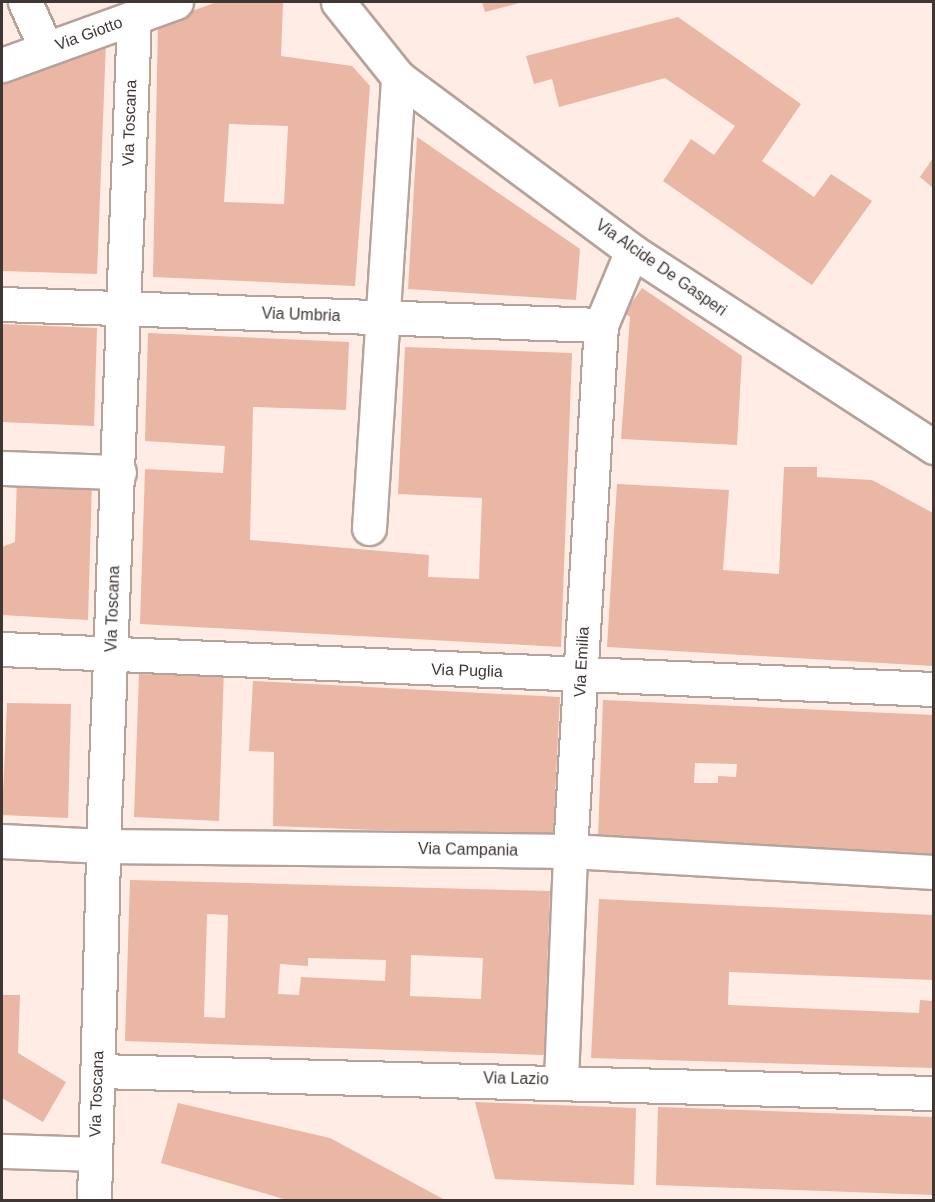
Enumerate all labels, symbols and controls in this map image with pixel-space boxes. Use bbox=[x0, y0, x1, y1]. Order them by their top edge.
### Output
street label: Via Giotto bbox=[53, 13, 125, 55]
street label: Via Toscana bbox=[119, 79, 141, 167]
street label: Via Alcide De Gasperi bbox=[592, 215, 730, 321]
street label: Via Umbria bbox=[261, 304, 341, 326]
street label: Via Toscana bbox=[102, 565, 124, 653]
street label: Via Emilia bbox=[571, 626, 593, 698]
street label: Via Puglia bbox=[431, 660, 503, 682]
street label: Via Campania bbox=[418, 840, 518, 860]
street label: Via Toscana bbox=[86, 1050, 108, 1138]
street label: Via Lazio bbox=[483, 1069, 549, 1089]

